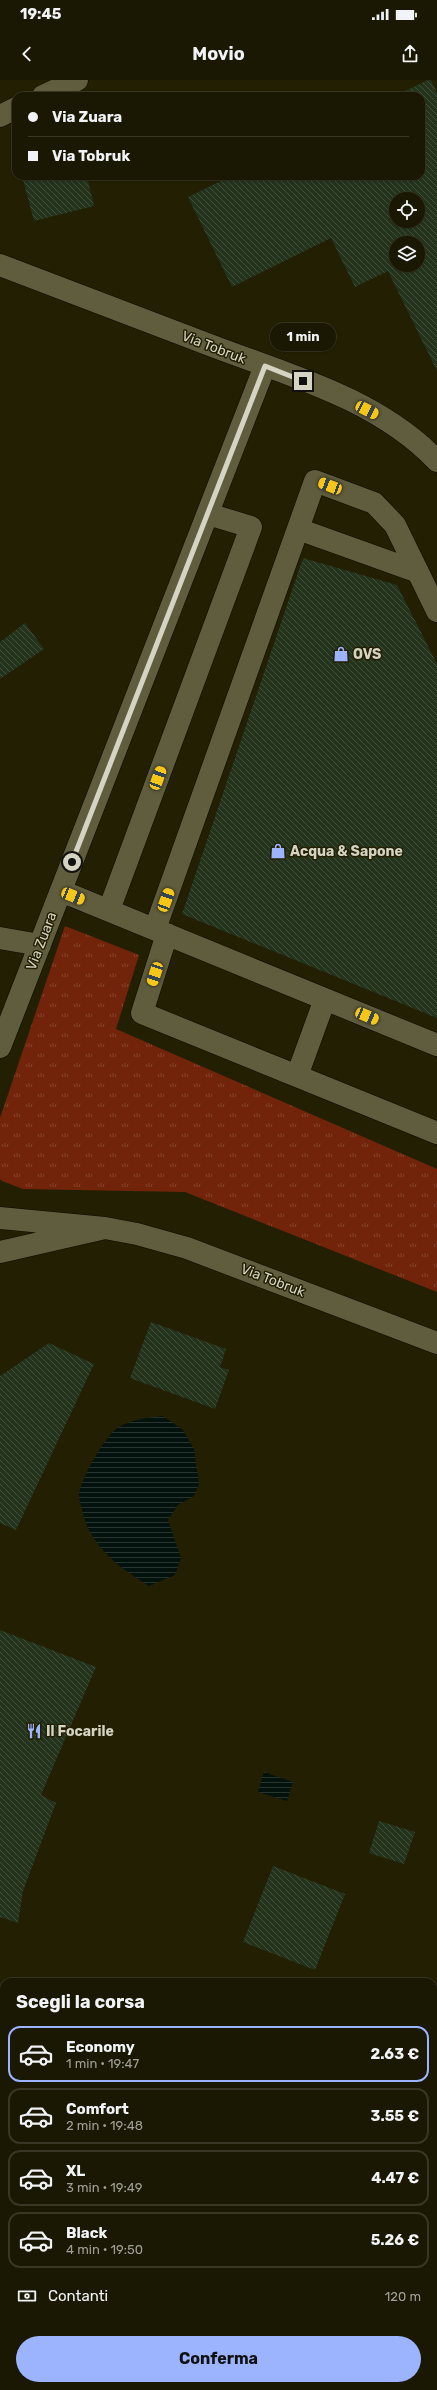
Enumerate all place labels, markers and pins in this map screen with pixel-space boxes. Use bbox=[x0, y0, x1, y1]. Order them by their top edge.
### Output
shop icon: OVS bbox=[332, 645, 350, 663]
place label: OVS bbox=[353, 646, 381, 663]
shop icon: Acqua & Sapone bbox=[269, 842, 287, 860]
place label: Acqua & Sapone bbox=[290, 843, 403, 860]
restaurant icon: Il Focarile bbox=[25, 1722, 43, 1740]
place label: Il Focarile bbox=[46, 1723, 114, 1740]

